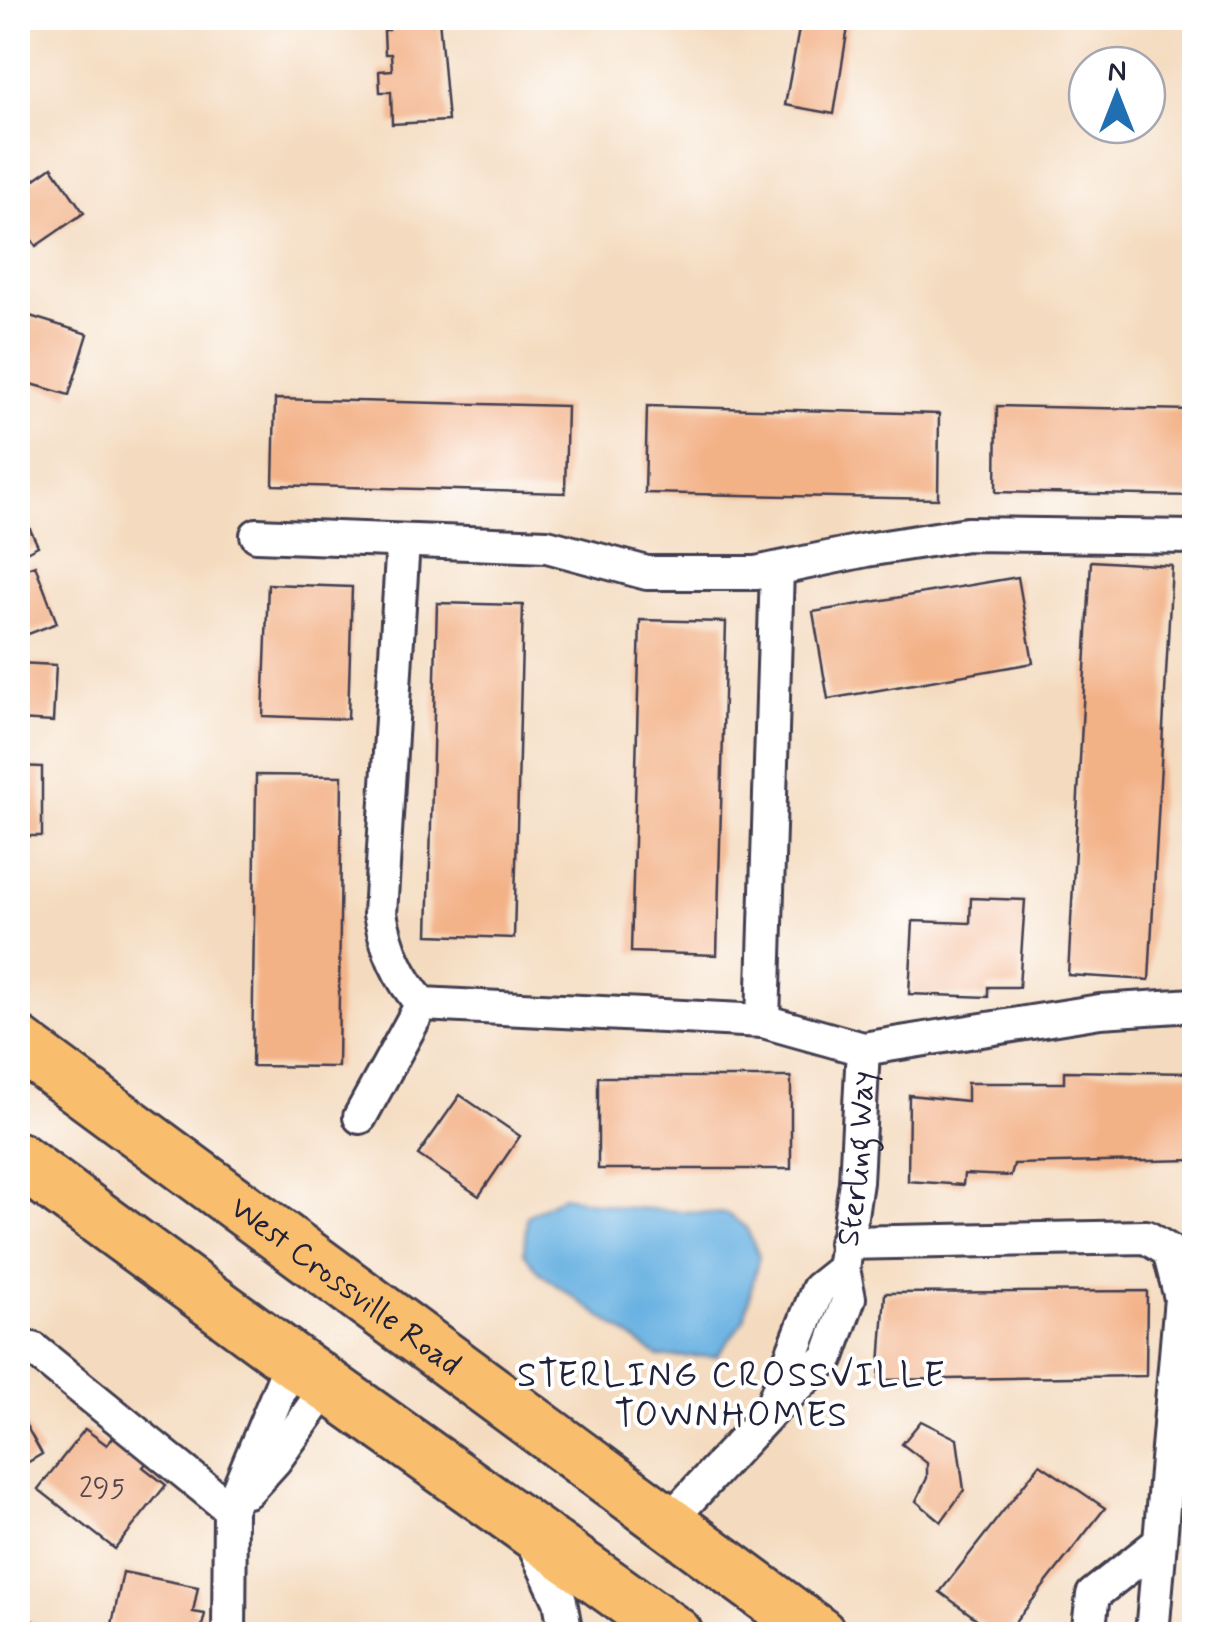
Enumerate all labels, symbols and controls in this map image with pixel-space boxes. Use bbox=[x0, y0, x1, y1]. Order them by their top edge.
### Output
north arrow bbox=[1067, 45, 1167, 145]
text: N bbox=[1108, 54, 1126, 91]
street label: Sterling Way bbox=[828, 1070, 885, 1249]
street label: West Crossville Road bbox=[221, 1188, 469, 1386]
district label: STERLING CROSSVILLE TOWNHOMES bbox=[517, 1353, 947, 1439]
house number: 295 bbox=[79, 1471, 125, 1508]

